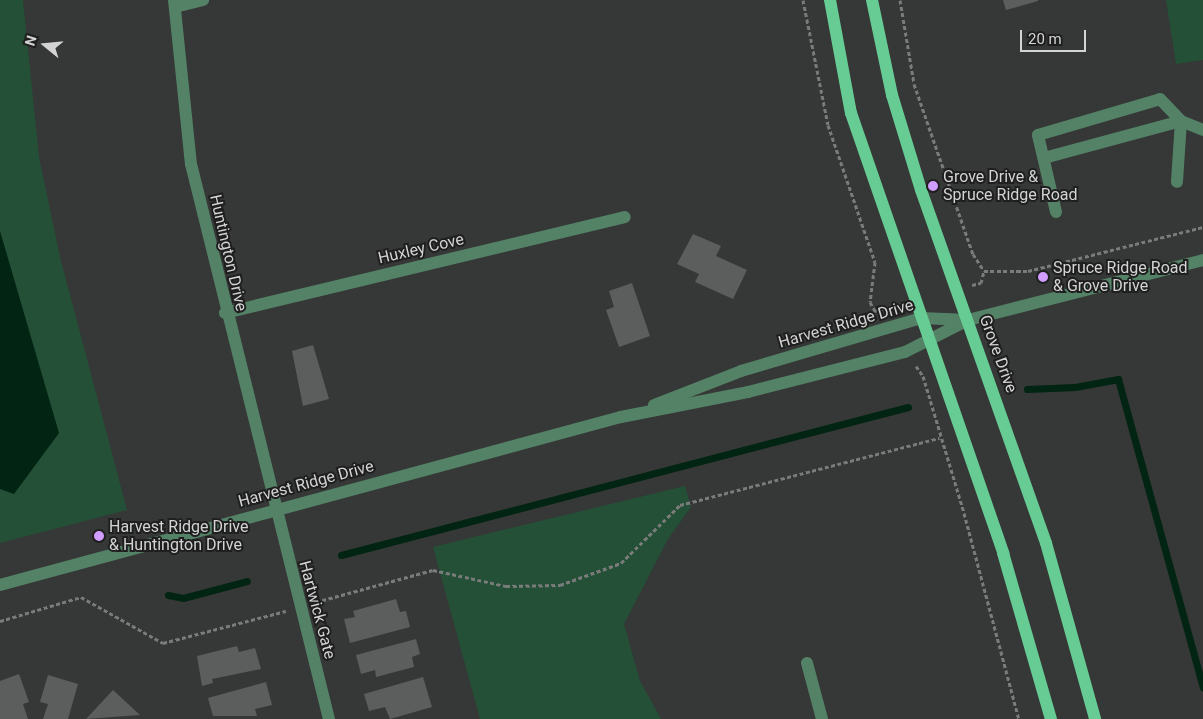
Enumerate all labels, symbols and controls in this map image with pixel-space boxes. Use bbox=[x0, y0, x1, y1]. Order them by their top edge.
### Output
north arrow bbox=[20, 20, 70, 70]
scale bar bbox=[1023, 20, 1089, 52]
text: 20 m bbox=[1028, 30, 1062, 48]
text: N bbox=[22, 34, 40, 48]
place label: Grove Drive & Spruce Ridge Road bbox=[943, 167, 1077, 205]
marker: Grove Drive & Spruce Ridge Road bbox=[927, 180, 939, 192]
street label: Huntington Drive bbox=[205, 193, 251, 313]
street label: Huxley Cove bbox=[376, 230, 466, 268]
place label: Spruce Ridge Road & Grove Drive bbox=[1053, 258, 1187, 296]
marker: Spruce Ridge Road & Grove Drive bbox=[1037, 271, 1049, 283]
street label: Harvest Ridge Drive bbox=[776, 296, 916, 352]
street label: Grove Drive bbox=[975, 313, 1021, 395]
street label: Harvest Ridge Drive bbox=[236, 457, 376, 511]
place label: Harvest Ridge Drive & Huntington Drive bbox=[109, 517, 248, 555]
marker: Harvest Ridge Drive & Huntington Drive bbox=[93, 530, 105, 542]
street label: Hartwick Gate bbox=[295, 559, 339, 661]

